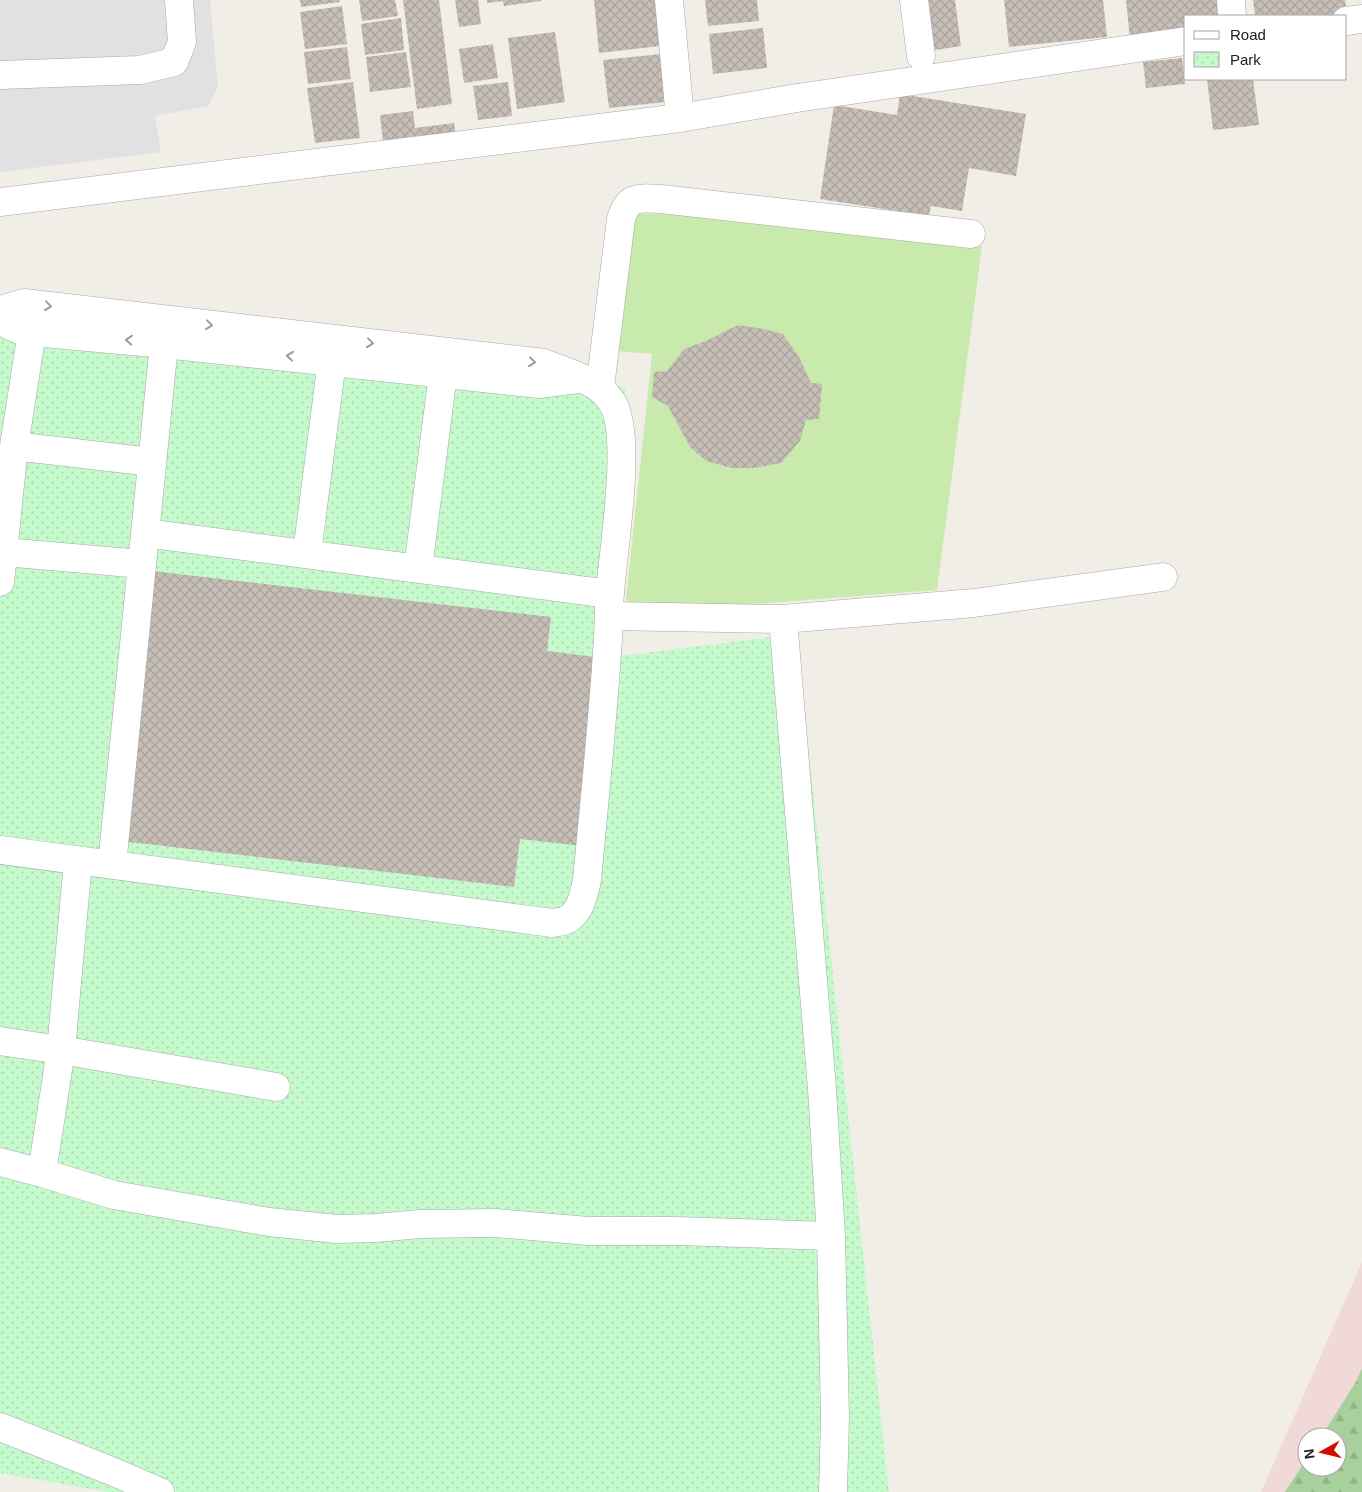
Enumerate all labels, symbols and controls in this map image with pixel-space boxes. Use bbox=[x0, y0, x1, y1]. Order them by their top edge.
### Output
legend bbox=[1184, 15, 1347, 80]
text: Road bbox=[1230, 26, 1266, 43]
text: Park bbox=[1230, 51, 1261, 68]
one-way arrow bbox=[44, 300, 52, 311]
one-way arrow bbox=[205, 319, 213, 330]
one-way arrow bbox=[124, 335, 132, 346]
one-way arrow bbox=[367, 337, 375, 348]
one-way arrow bbox=[286, 351, 294, 362]
one-way arrow bbox=[528, 356, 536, 367]
north arrow bbox=[1297, 1427, 1347, 1477]
text: N bbox=[1300, 1448, 1318, 1460]

